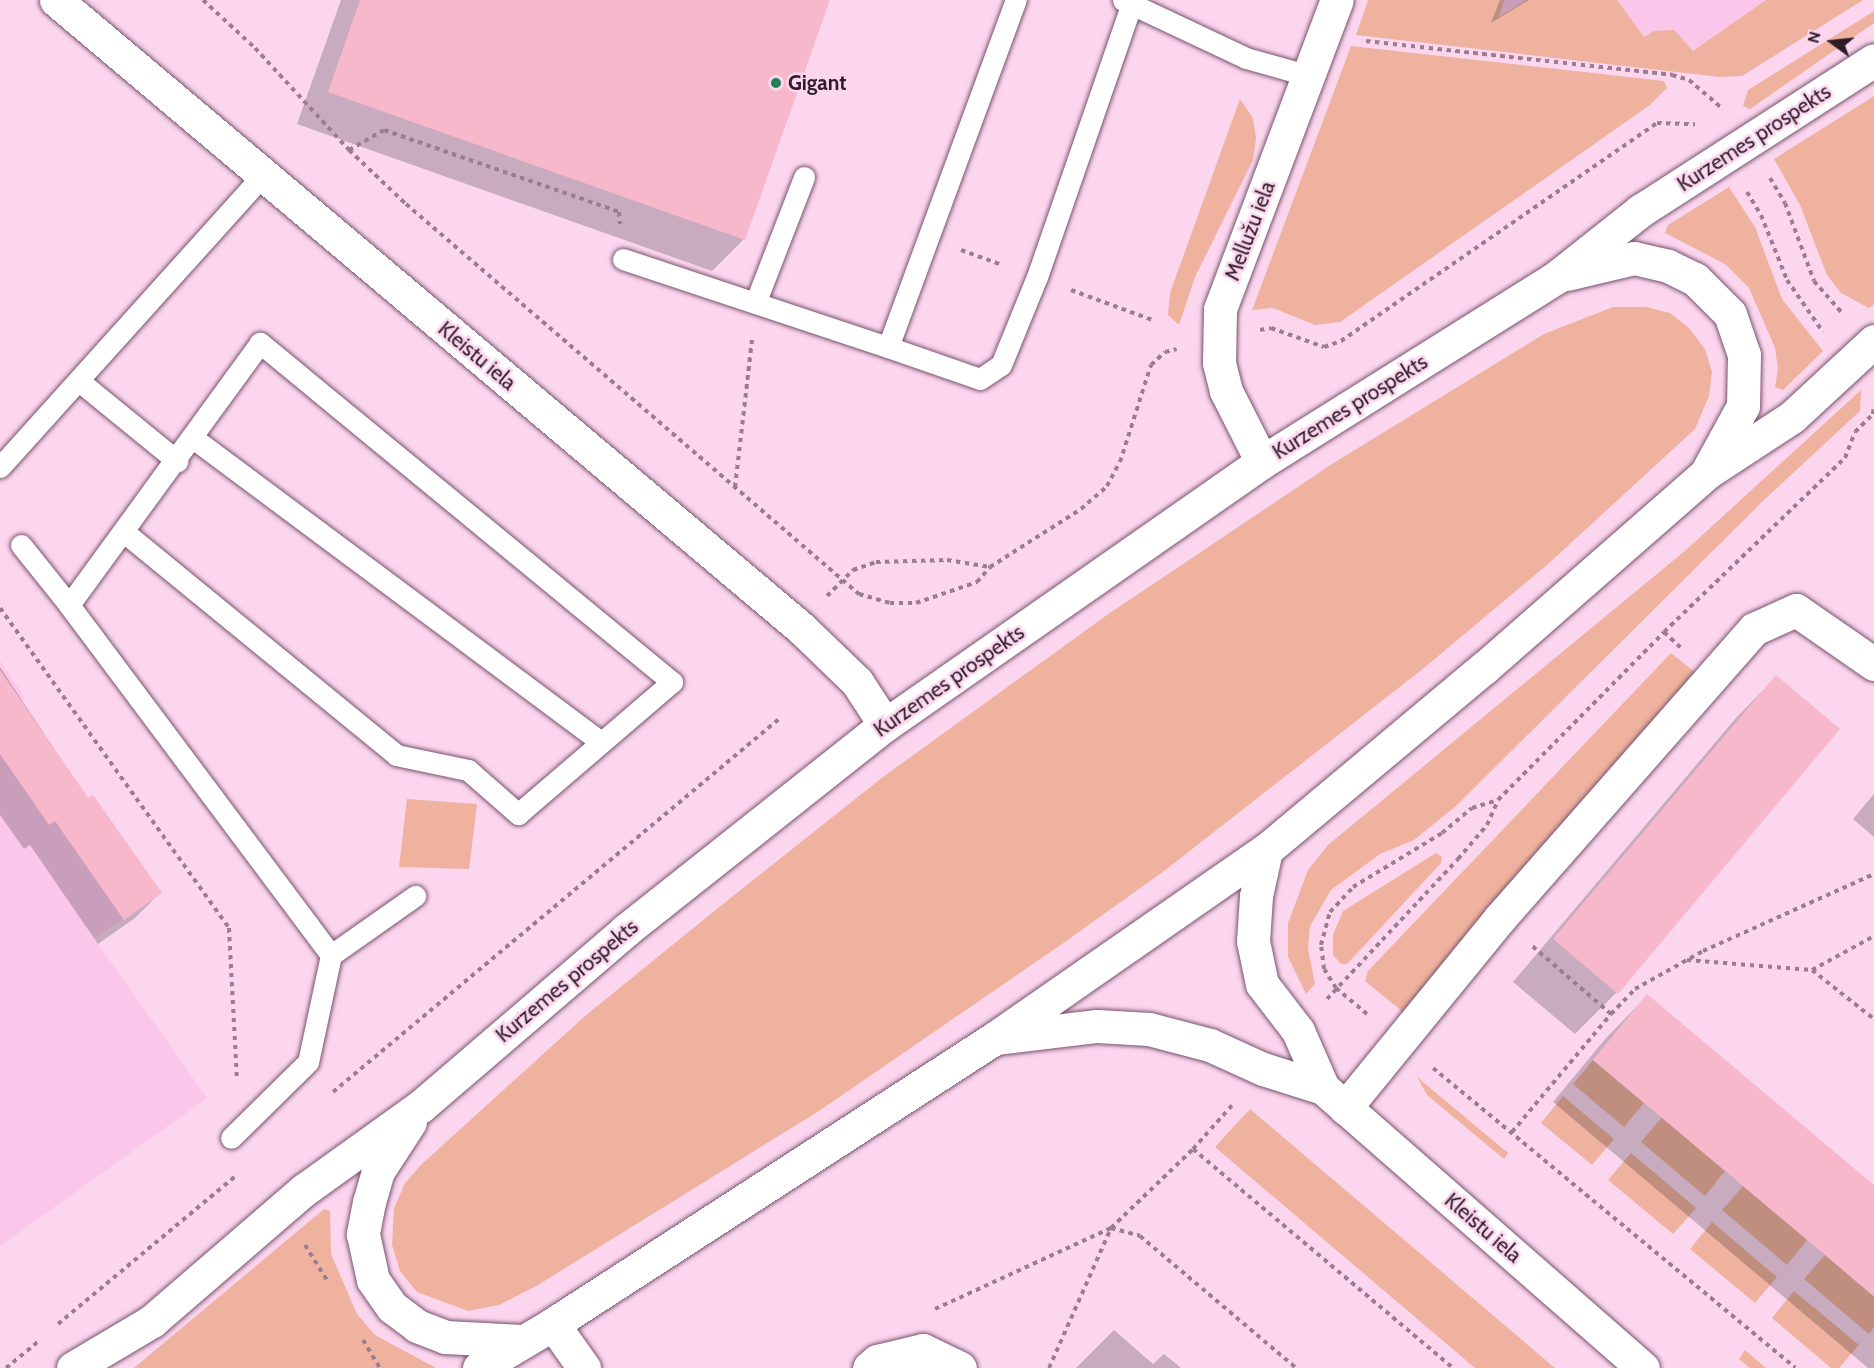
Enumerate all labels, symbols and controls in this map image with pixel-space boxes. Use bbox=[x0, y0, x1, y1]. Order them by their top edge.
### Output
north arrow bbox=[1802, 12, 1862, 72]
text: N bbox=[1803, 29, 1825, 45]
place label: Gigant bbox=[788, 70, 847, 96]
marker: Gigant bbox=[769, 76, 783, 90]
street label: Kurzemes prospekts bbox=[1673, 79, 1835, 197]
street label: Mellužu iela bbox=[1220, 178, 1280, 284]
street label: Kleistu iela bbox=[433, 316, 521, 396]
street label: Kurzemes prospekts bbox=[1268, 349, 1432, 465]
street label: Kurzemes prospekts bbox=[869, 620, 1029, 742]
street label: Kurzemes prospekts bbox=[491, 914, 643, 1048]
street label: Kleistu iela bbox=[1439, 1188, 1527, 1268]

